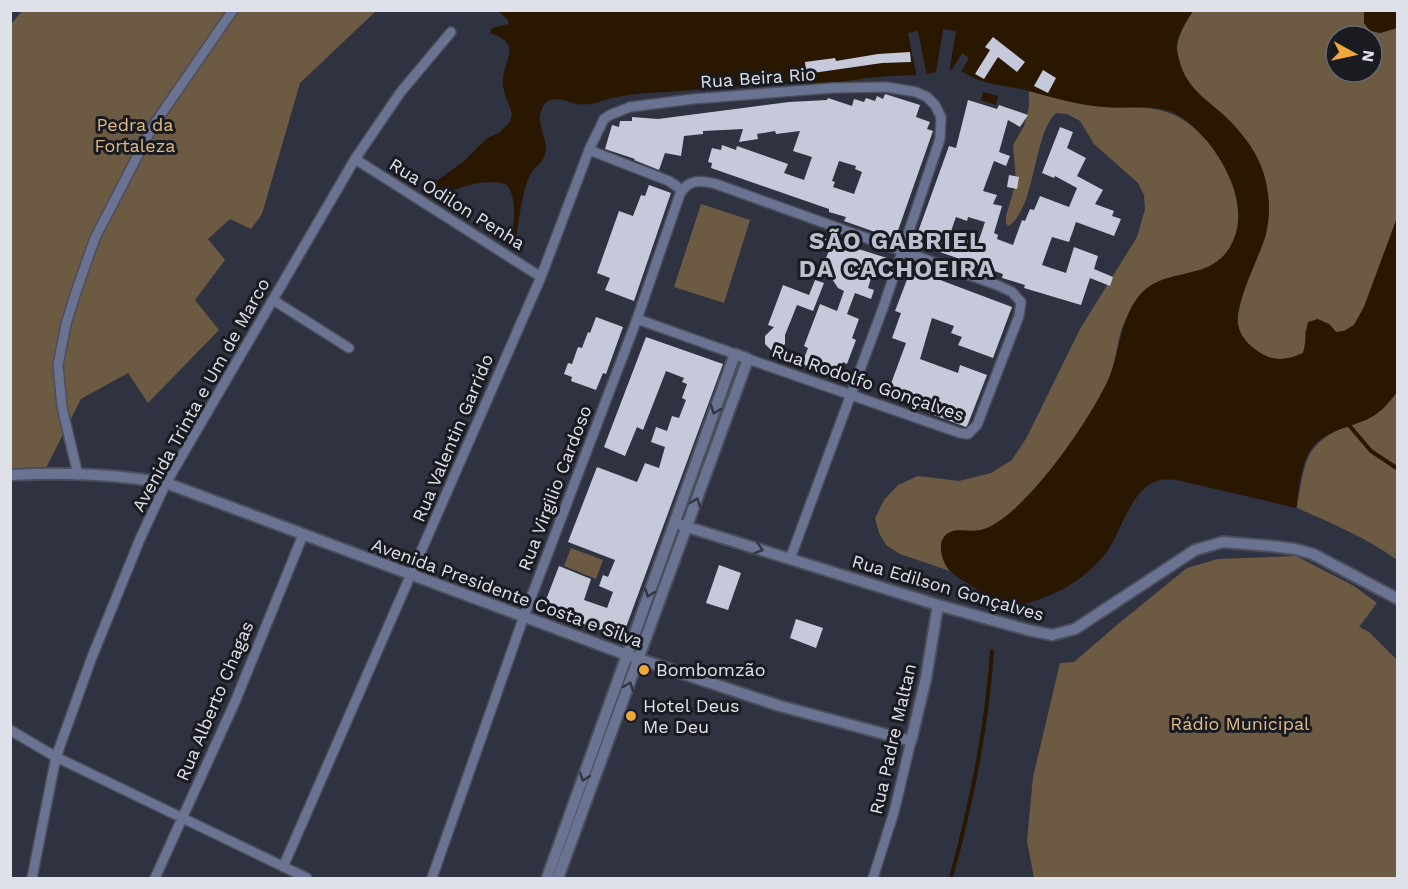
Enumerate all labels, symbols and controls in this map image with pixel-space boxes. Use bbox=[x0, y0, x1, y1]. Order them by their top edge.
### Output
north arrow bbox=[1324, 24, 1384, 84]
text: N bbox=[1358, 49, 1379, 63]
street label: Rua Beira Rio bbox=[699, 63, 817, 92]
park label: Pedra da Fortaleza bbox=[94, 114, 176, 156]
street label: Rua Odilon Penha bbox=[386, 153, 529, 254]
district label: SÃO GABRIEL DA CACHOEIRA bbox=[799, 227, 995, 283]
street label: Avenida Trinta e Um de Marco bbox=[127, 274, 274, 515]
street label: Rua Rodolfo Gonçalves bbox=[769, 340, 967, 425]
street label: Rua Valentin Garrido bbox=[408, 351, 497, 525]
street label: Rua Virgilio Cardoso bbox=[513, 402, 596, 573]
one-way arrow bbox=[710, 404, 723, 414]
one-way arrow bbox=[689, 498, 701, 509]
street label: Avenida Presidente Costa e Silva bbox=[369, 534, 646, 651]
one-way arrow bbox=[753, 542, 764, 554]
street label: Rua Edilson Gonçalves bbox=[850, 550, 1047, 625]
one-way arrow bbox=[644, 587, 657, 598]
street label: Rua Alberto Chagas bbox=[171, 618, 258, 784]
place label: Bombomzão bbox=[656, 659, 766, 680]
street label: Rua Padre Maltan bbox=[865, 661, 920, 816]
marker: Bombomzão bbox=[637, 663, 651, 677]
one-way arrow bbox=[621, 681, 634, 691]
place label: Hotel Deus Me Deu bbox=[643, 695, 740, 737]
marker: Hotel Deus Me Deu bbox=[624, 709, 638, 723]
park label: Rádio Municipal bbox=[1170, 713, 1310, 734]
one-way arrow bbox=[578, 771, 591, 782]

